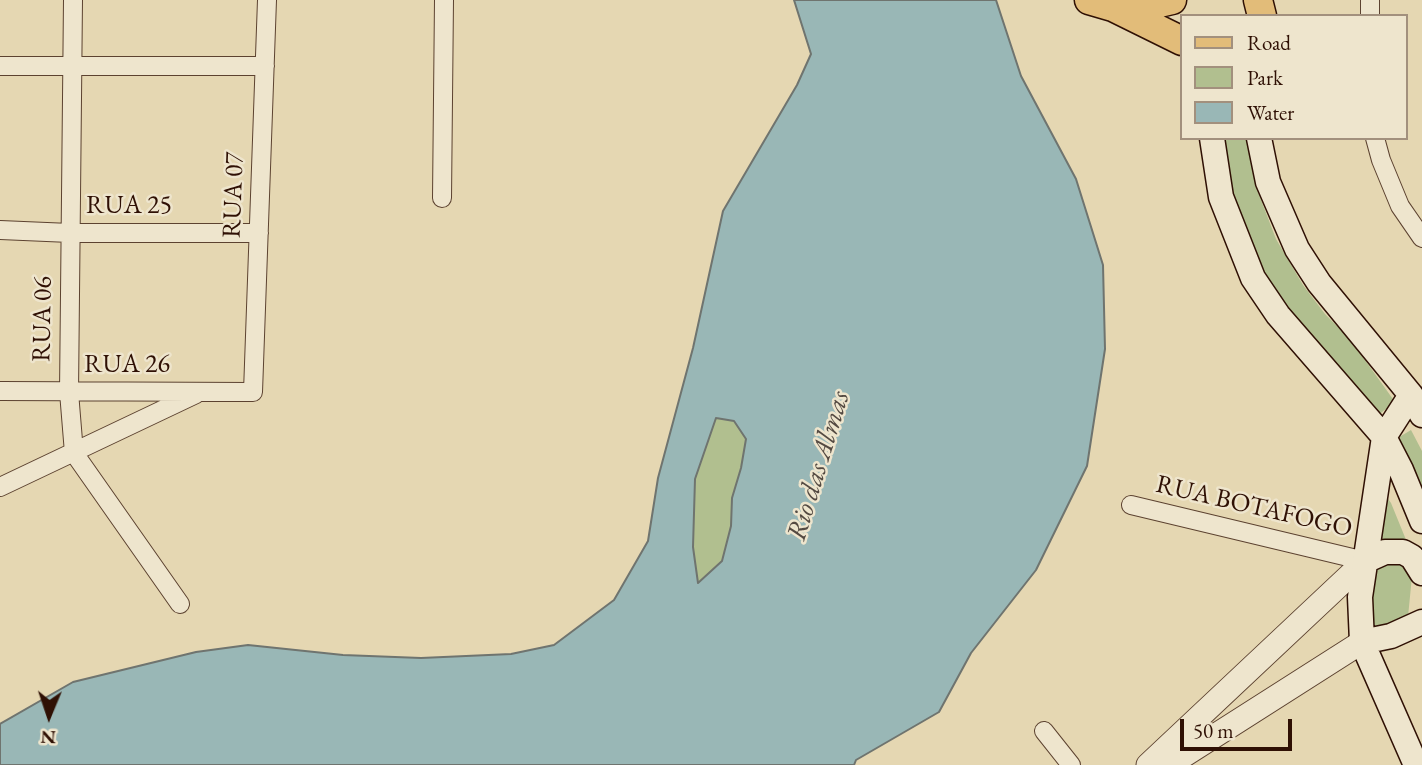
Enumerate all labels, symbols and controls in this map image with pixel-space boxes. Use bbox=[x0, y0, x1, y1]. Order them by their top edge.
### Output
legend bbox=[1180, 14, 1408, 140]
text: Road bbox=[1247, 29, 1291, 56]
text: Park bbox=[1247, 64, 1283, 91]
text: Water bbox=[1247, 99, 1294, 126]
street label: RUA 07 bbox=[217, 152, 251, 238]
street label: RUA 25 bbox=[86, 190, 172, 222]
street label: RUA 06 bbox=[27, 276, 59, 362]
street label: RUA 26 bbox=[84, 349, 170, 381]
water label: Rio das Almas bbox=[780, 387, 858, 545]
street label: RUA BOTAFOGO bbox=[1153, 469, 1355, 545]
north arrow bbox=[14, 681, 84, 751]
scale bar bbox=[1184, 706, 1296, 750]
text: 50 m bbox=[1193, 717, 1234, 744]
text: N bbox=[40, 725, 56, 750]

